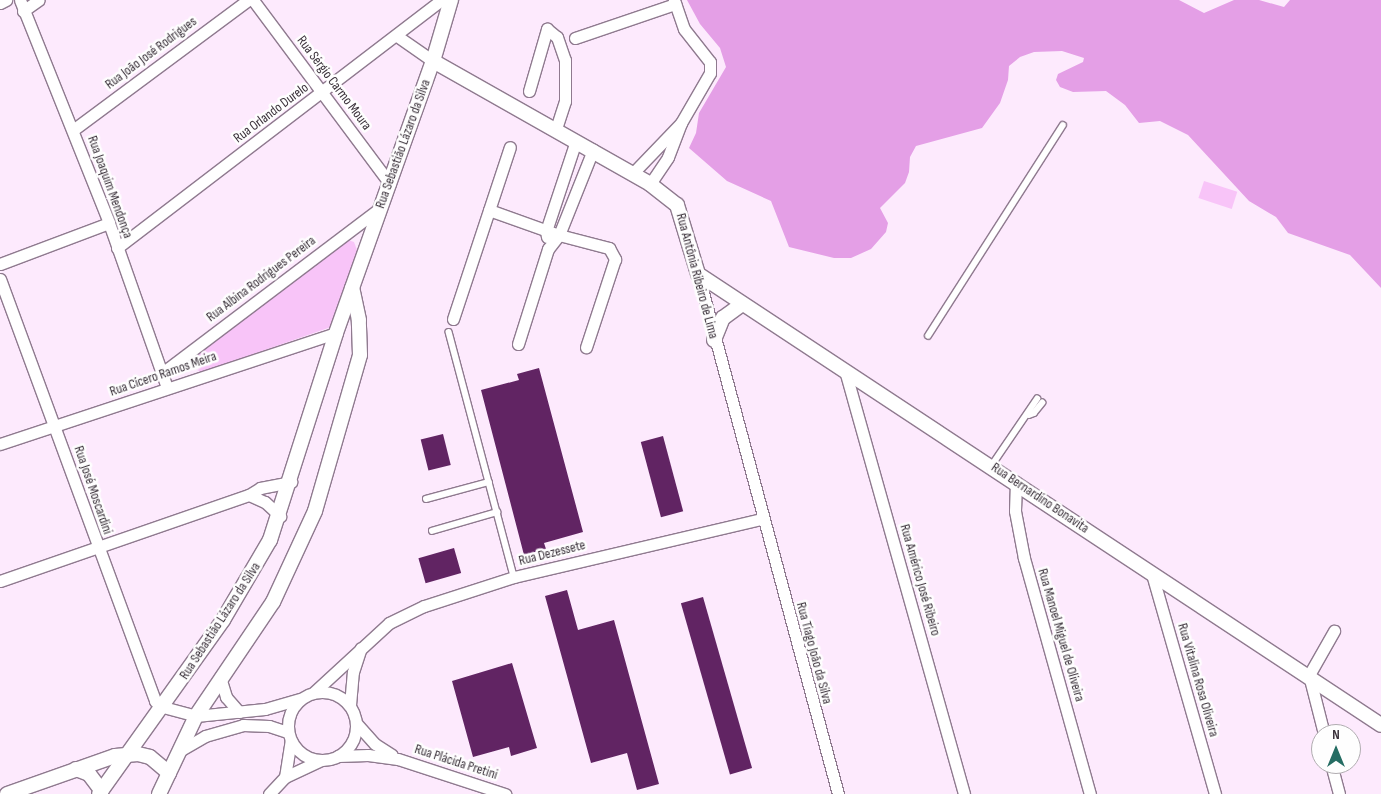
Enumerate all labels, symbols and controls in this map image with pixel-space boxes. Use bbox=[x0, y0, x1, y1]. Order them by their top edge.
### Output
street label: Rua João José Rodrigues bbox=[102, 13, 200, 93]
street label: Rua Sérgio Carmo Moura bbox=[293, 33, 375, 133]
street label: Rua Sebastião Lázaro da Silva bbox=[372, 77, 434, 211]
street label: Rua Orlando Durelo bbox=[230, 79, 312, 147]
street label: Rua Joaquim Mendonça bbox=[84, 133, 136, 241]
street label: Rua Antônia Ribeiro de Lima bbox=[672, 211, 722, 341]
street label: Rua Albina Rodrigues Pereira bbox=[203, 232, 319, 326]
street label: Rua Cícero Ramos Meira bbox=[107, 348, 219, 400]
street label: Rua José Moscardini bbox=[70, 444, 116, 536]
street label: Rua Bernardino Bonavita bbox=[988, 459, 1092, 537]
street label: Rua Américo José Ribeiro bbox=[896, 522, 944, 638]
street label: Rua Dezessete bbox=[517, 537, 587, 569]
street label: Rua Sebastião Lázaro da Silva bbox=[176, 559, 264, 683]
street label: Rua Manoel Miguel de Oliveira bbox=[1034, 567, 1088, 703]
street label: Rua Tiago João da Silva bbox=[792, 600, 836, 706]
street label: Rua Vitalina Rosa Oliveira bbox=[1174, 621, 1222, 739]
north arrow bbox=[1311, 724, 1361, 774]
text: N bbox=[1332, 726, 1340, 743]
street label: Rua Plácida Pretini bbox=[412, 741, 500, 783]

